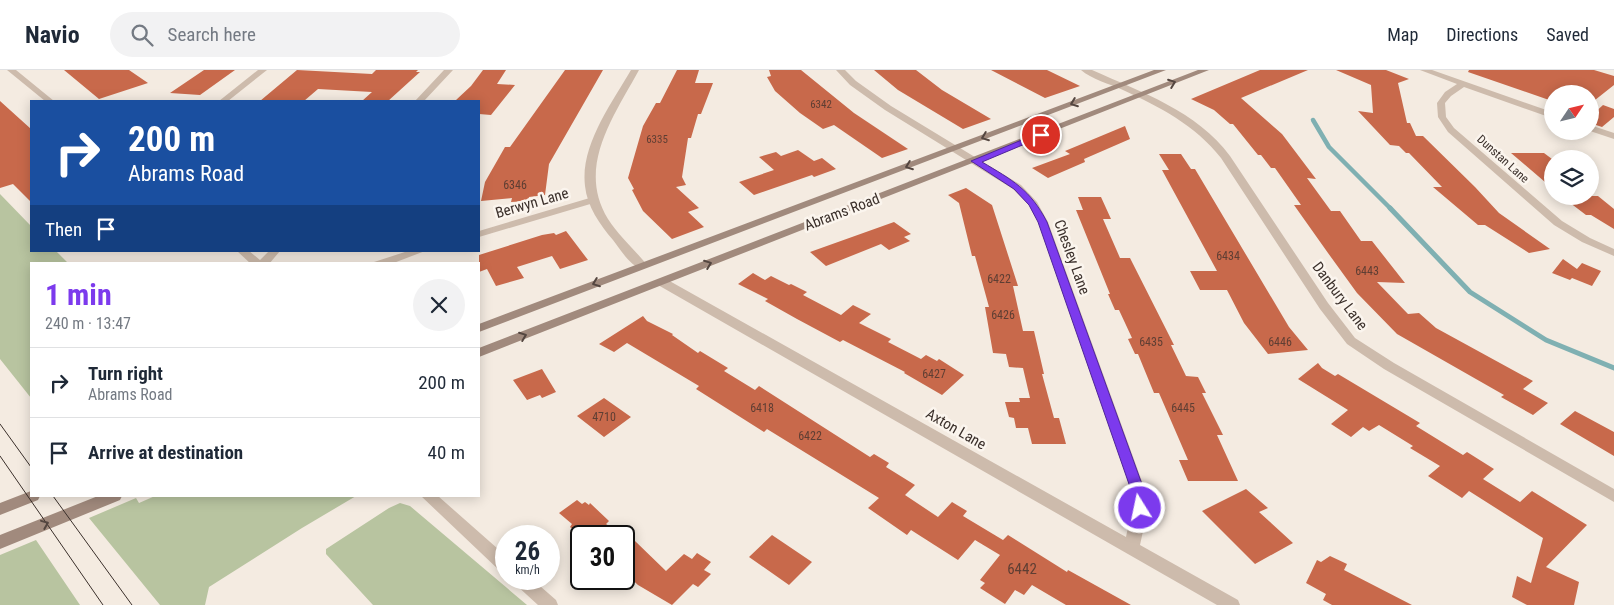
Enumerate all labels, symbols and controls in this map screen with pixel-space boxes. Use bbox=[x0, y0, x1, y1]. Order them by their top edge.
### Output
search box bbox=[110, 12, 460, 57]
text: Navio bbox=[25, 21, 80, 49]
icon: search bbox=[128, 21, 156, 49]
text: Search here bbox=[168, 23, 256, 46]
text: Map bbox=[1387, 24, 1418, 45]
text: Directions bbox=[1446, 24, 1518, 45]
text: Saved bbox=[1546, 24, 1589, 45]
one-way arrow bbox=[1168, 79, 1176, 89]
north arrow bbox=[1544, 85, 1599, 140]
map controls bbox=[1544, 85, 1599, 205]
house number: 6342 bbox=[810, 98, 832, 111]
one-way arrow bbox=[1070, 98, 1078, 108]
pin bbox=[1020, 114, 1062, 156]
text: 200 m bbox=[128, 119, 215, 160]
icon: right bbox=[45, 120, 110, 185]
icon: arrive bbox=[1027, 121, 1055, 149]
one-way arrow bbox=[981, 131, 990, 141]
street label: Dunstan Lane bbox=[1474, 132, 1532, 186]
house number: 6335 bbox=[646, 133, 668, 146]
button: layers bbox=[1544, 150, 1599, 205]
one-way arrow bbox=[905, 160, 914, 170]
text: Abrams Road bbox=[128, 161, 244, 186]
house number: 6346 bbox=[503, 178, 527, 192]
street label: Berwyn Lane bbox=[493, 184, 571, 222]
street label: Abrams Road bbox=[802, 189, 882, 235]
icon: arrive bbox=[92, 215, 120, 243]
street label: Chesley Lane bbox=[1050, 217, 1094, 297]
text: Then bbox=[45, 218, 82, 241]
house number: 6434 bbox=[1216, 249, 1240, 263]
street label: Danbury Lane bbox=[1309, 258, 1371, 334]
one-way arrow bbox=[703, 260, 712, 270]
house number: 6443 bbox=[1355, 264, 1379, 278]
house number: 6422 bbox=[987, 272, 1011, 286]
text: 1 min bbox=[45, 277, 112, 312]
one-way arrow bbox=[593, 277, 601, 287]
button: close bbox=[413, 279, 465, 331]
house number: 6426 bbox=[991, 308, 1015, 322]
text: 240 m · 13:47 bbox=[45, 314, 131, 333]
one-way arrow bbox=[518, 332, 527, 342]
house number: 6435 bbox=[1139, 335, 1163, 349]
house number: 6446 bbox=[1268, 335, 1292, 349]
text: Turn right bbox=[88, 362, 163, 385]
house number: 6427 bbox=[922, 367, 946, 381]
icon: right bbox=[45, 369, 73, 397]
text: 200 m bbox=[418, 371, 465, 394]
text: Abrams Road bbox=[88, 385, 172, 404]
house number: 6418 bbox=[750, 401, 774, 415]
house number: 6445 bbox=[1171, 401, 1195, 415]
street label: Axton Lane bbox=[923, 405, 989, 453]
house number: 4710 bbox=[592, 410, 616, 424]
house number: 6422 bbox=[798, 429, 822, 443]
icon: arrive bbox=[45, 439, 73, 467]
text: Arrive at destination bbox=[88, 441, 243, 464]
text: 40 m bbox=[428, 441, 465, 464]
position arrow bbox=[1113, 481, 1165, 533]
one-way arrow bbox=[40, 520, 49, 530]
speed limit sign: 30 bbox=[570, 525, 635, 590]
text: 26 bbox=[515, 537, 540, 566]
house number: 6442 bbox=[1007, 560, 1037, 578]
text: km/h bbox=[515, 563, 540, 577]

